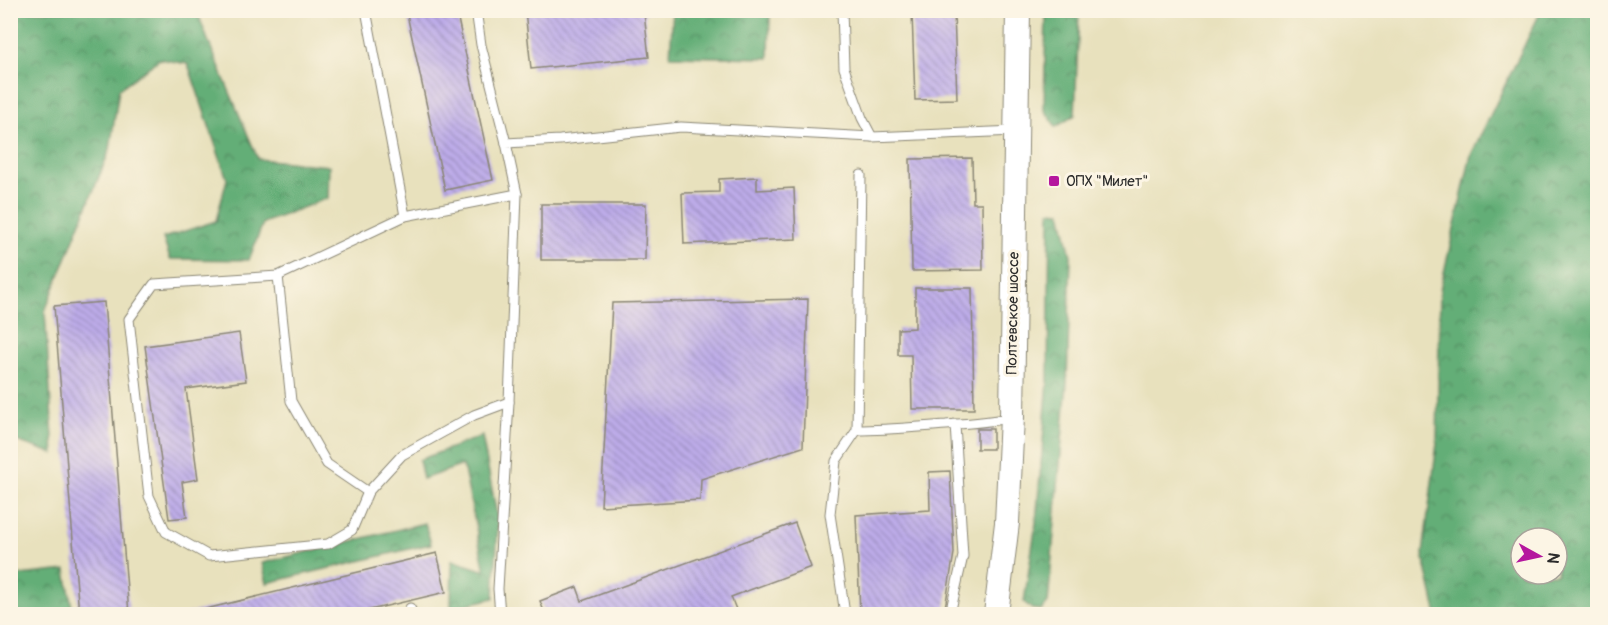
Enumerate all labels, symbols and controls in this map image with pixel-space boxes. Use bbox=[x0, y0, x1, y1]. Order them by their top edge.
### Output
place label: ОПХ "Милет" bbox=[1066, 172, 1148, 191]
marker: ОПХ "Милет" bbox=[1047, 174, 1061, 188]
street label: Полтевское шоссе bbox=[1002, 251, 1024, 374]
north arrow bbox=[1509, 526, 1569, 586]
text: N bbox=[1542, 551, 1564, 565]

